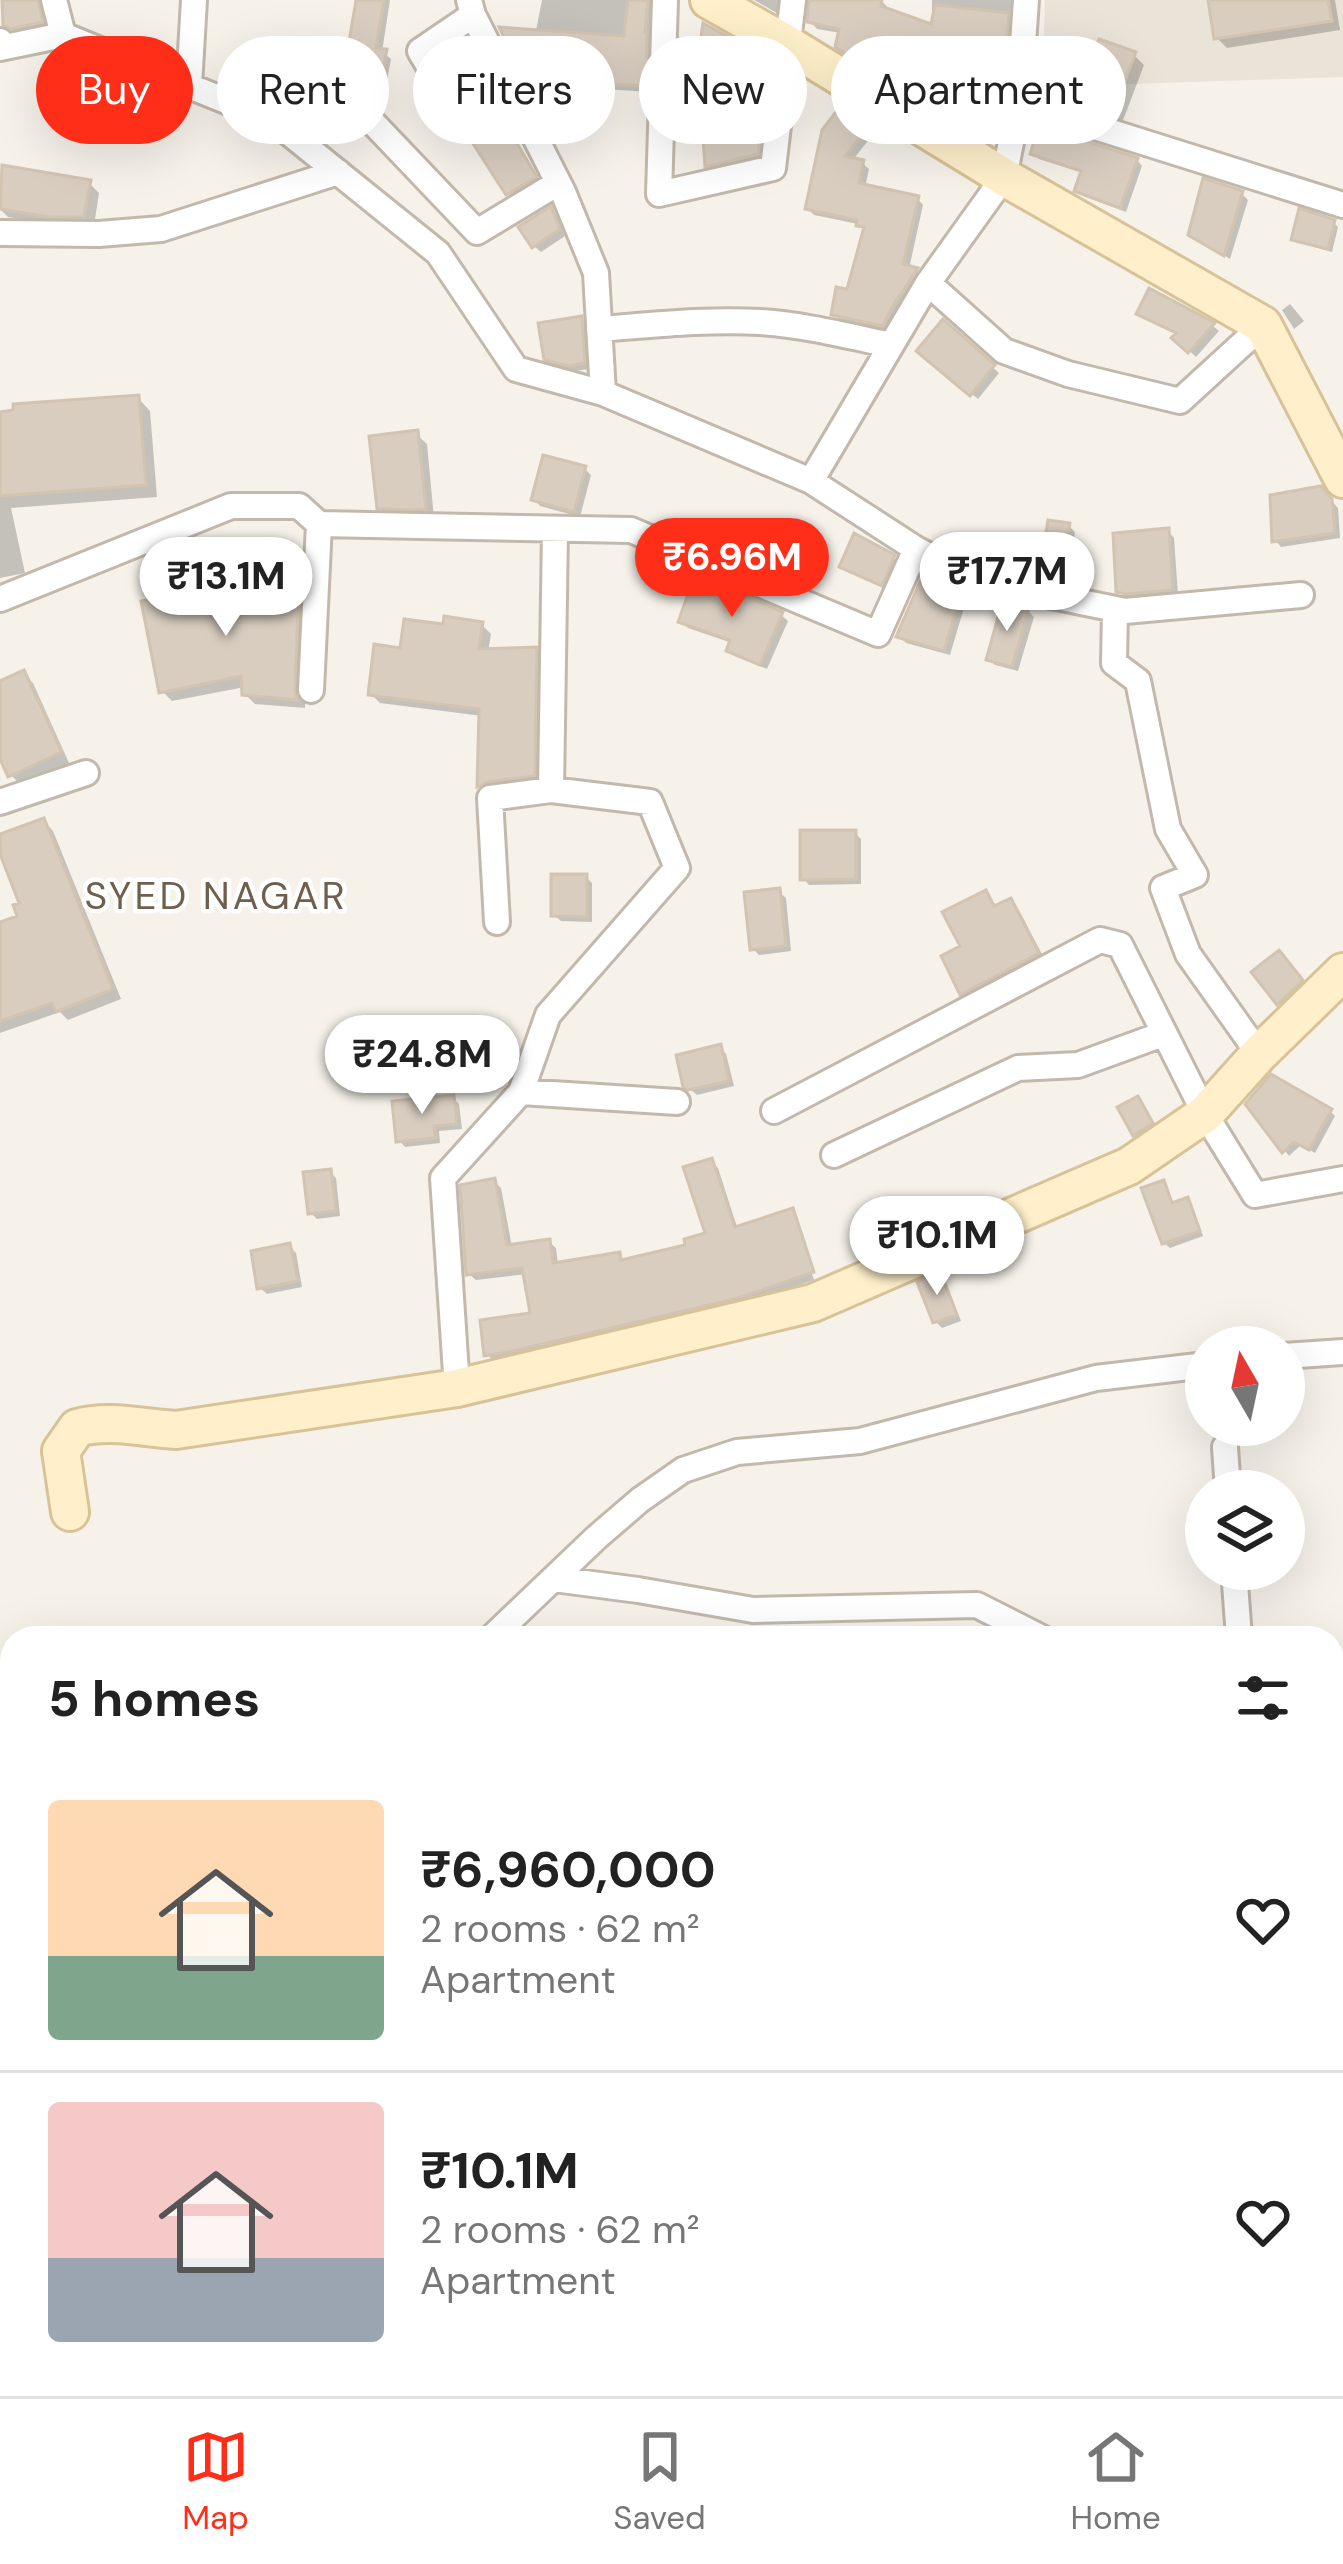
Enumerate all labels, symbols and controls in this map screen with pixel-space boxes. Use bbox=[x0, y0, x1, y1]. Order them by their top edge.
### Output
chip: Buy bbox=[36, 36, 193, 144]
chip: Rent bbox=[217, 36, 389, 144]
chip: Filters bbox=[413, 36, 615, 144]
chip: New bbox=[639, 36, 807, 144]
chip: Apartment bbox=[831, 36, 1126, 144]
pin: ₹6.96M bbox=[634, 518, 830, 620]
text: ₹6.96M bbox=[662, 531, 802, 582]
pin: ₹17.7M bbox=[909, 532, 1105, 634]
pin: ₹13.1M bbox=[128, 537, 324, 639]
text: ₹17.7M bbox=[947, 545, 1067, 596]
text: ₹13.1M bbox=[167, 550, 286, 601]
district label: SYED NAGAR bbox=[84, 870, 348, 921]
pin: ₹24.8M bbox=[324, 1015, 520, 1117]
text: ₹24.8M bbox=[352, 1028, 492, 1079]
pin: ₹10.1M bbox=[839, 1196, 1035, 1298]
text: ₹10.1M bbox=[876, 1209, 998, 1260]
north arrow bbox=[1185, 1326, 1305, 1446]
map controls bbox=[1185, 1326, 1305, 1590]
button: layers bbox=[1185, 1470, 1305, 1590]
text: 5 homes bbox=[48, 1665, 260, 1732]
icon: filters bbox=[1230, 1665, 1296, 1731]
text: ₹6,960,000 bbox=[420, 1836, 716, 1903]
icon: home bbox=[144, 1848, 288, 1992]
icon: heart bbox=[1230, 1887, 1296, 1953]
text: 2 rooms · 62 m² bbox=[420, 1903, 700, 1954]
text: Apartment bbox=[420, 1954, 616, 2005]
text: ₹10.1M bbox=[420, 2137, 579, 2204]
icon: home bbox=[144, 2150, 288, 2294]
icon: heart bbox=[1230, 2189, 1296, 2255]
text: 2 rooms · 62 m² bbox=[420, 2204, 700, 2255]
text: Apartment bbox=[420, 2255, 616, 2306]
tab: Map bbox=[182, 2424, 249, 2539]
tab: Saved bbox=[613, 2424, 706, 2539]
tab: Home bbox=[1070, 2424, 1161, 2539]

